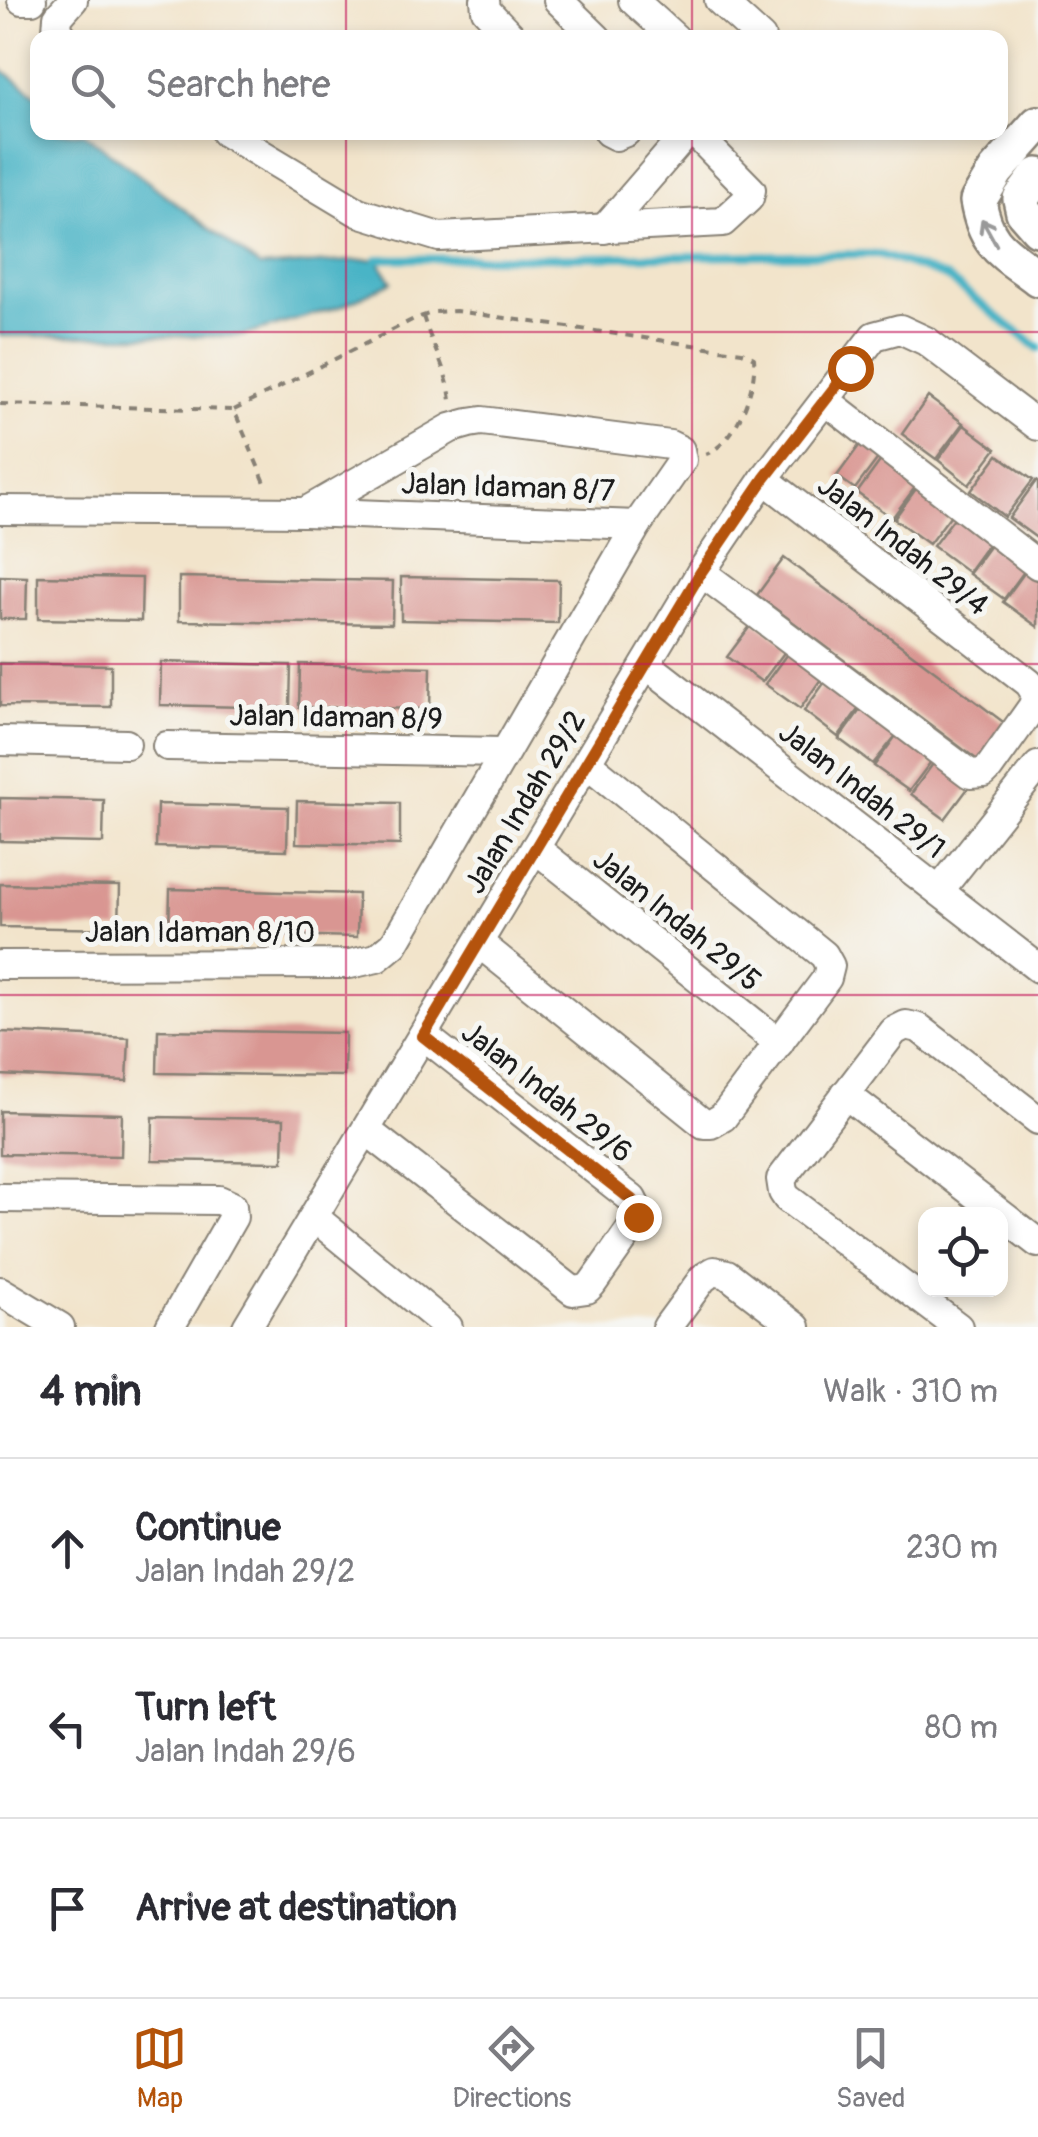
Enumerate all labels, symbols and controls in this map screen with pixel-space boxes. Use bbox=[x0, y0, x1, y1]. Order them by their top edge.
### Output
search box bbox=[30, 30, 1008, 140]
icon: search bbox=[65, 58, 120, 113]
text: Search here bbox=[145, 61, 331, 109]
one-way arrow bbox=[979, 218, 999, 247]
route start bbox=[828, 346, 874, 392]
street label: Jalan Idaman 8/7 bbox=[400, 465, 616, 510]
street label: Jalan Indah 29/4 bbox=[810, 467, 996, 624]
street label: Jalan Idaman 8/9 bbox=[229, 697, 443, 738]
street label: Jalan Indah 29/2 bbox=[456, 704, 594, 900]
street label: Jalan Indah 29/1 bbox=[771, 714, 952, 867]
street label: Jalan Indah 29/5 bbox=[585, 841, 768, 1000]
street label: Jalan Idaman 8/10 bbox=[85, 914, 315, 951]
street label: Jalan Indah 29/6 bbox=[454, 1014, 640, 1171]
route end bbox=[616, 1195, 662, 1241]
map controls bbox=[918, 1207, 1008, 1297]
button: locate bbox=[918, 1207, 1008, 1297]
text: 4 min bbox=[40, 1366, 142, 1418]
text: Walk · 310 m bbox=[823, 1372, 998, 1412]
text: Continue bbox=[135, 1504, 281, 1552]
icon: ahead bbox=[40, 1521, 95, 1576]
text: 230 m bbox=[906, 1528, 998, 1568]
text: Jalan Indah 29/2 bbox=[135, 1552, 355, 1592]
text: Turn left bbox=[135, 1684, 276, 1732]
icon: left bbox=[40, 1701, 95, 1756]
text: 80 m bbox=[925, 1708, 998, 1748]
text: Jalan Indah 29/6 bbox=[135, 1732, 356, 1772]
icon: arrive bbox=[40, 1881, 95, 1936]
text: Arrive at destination bbox=[135, 1884, 457, 1932]
tab: Map bbox=[132, 2021, 187, 2116]
tab: Directions bbox=[452, 2021, 571, 2116]
tab: Saved bbox=[836, 2021, 906, 2116]

